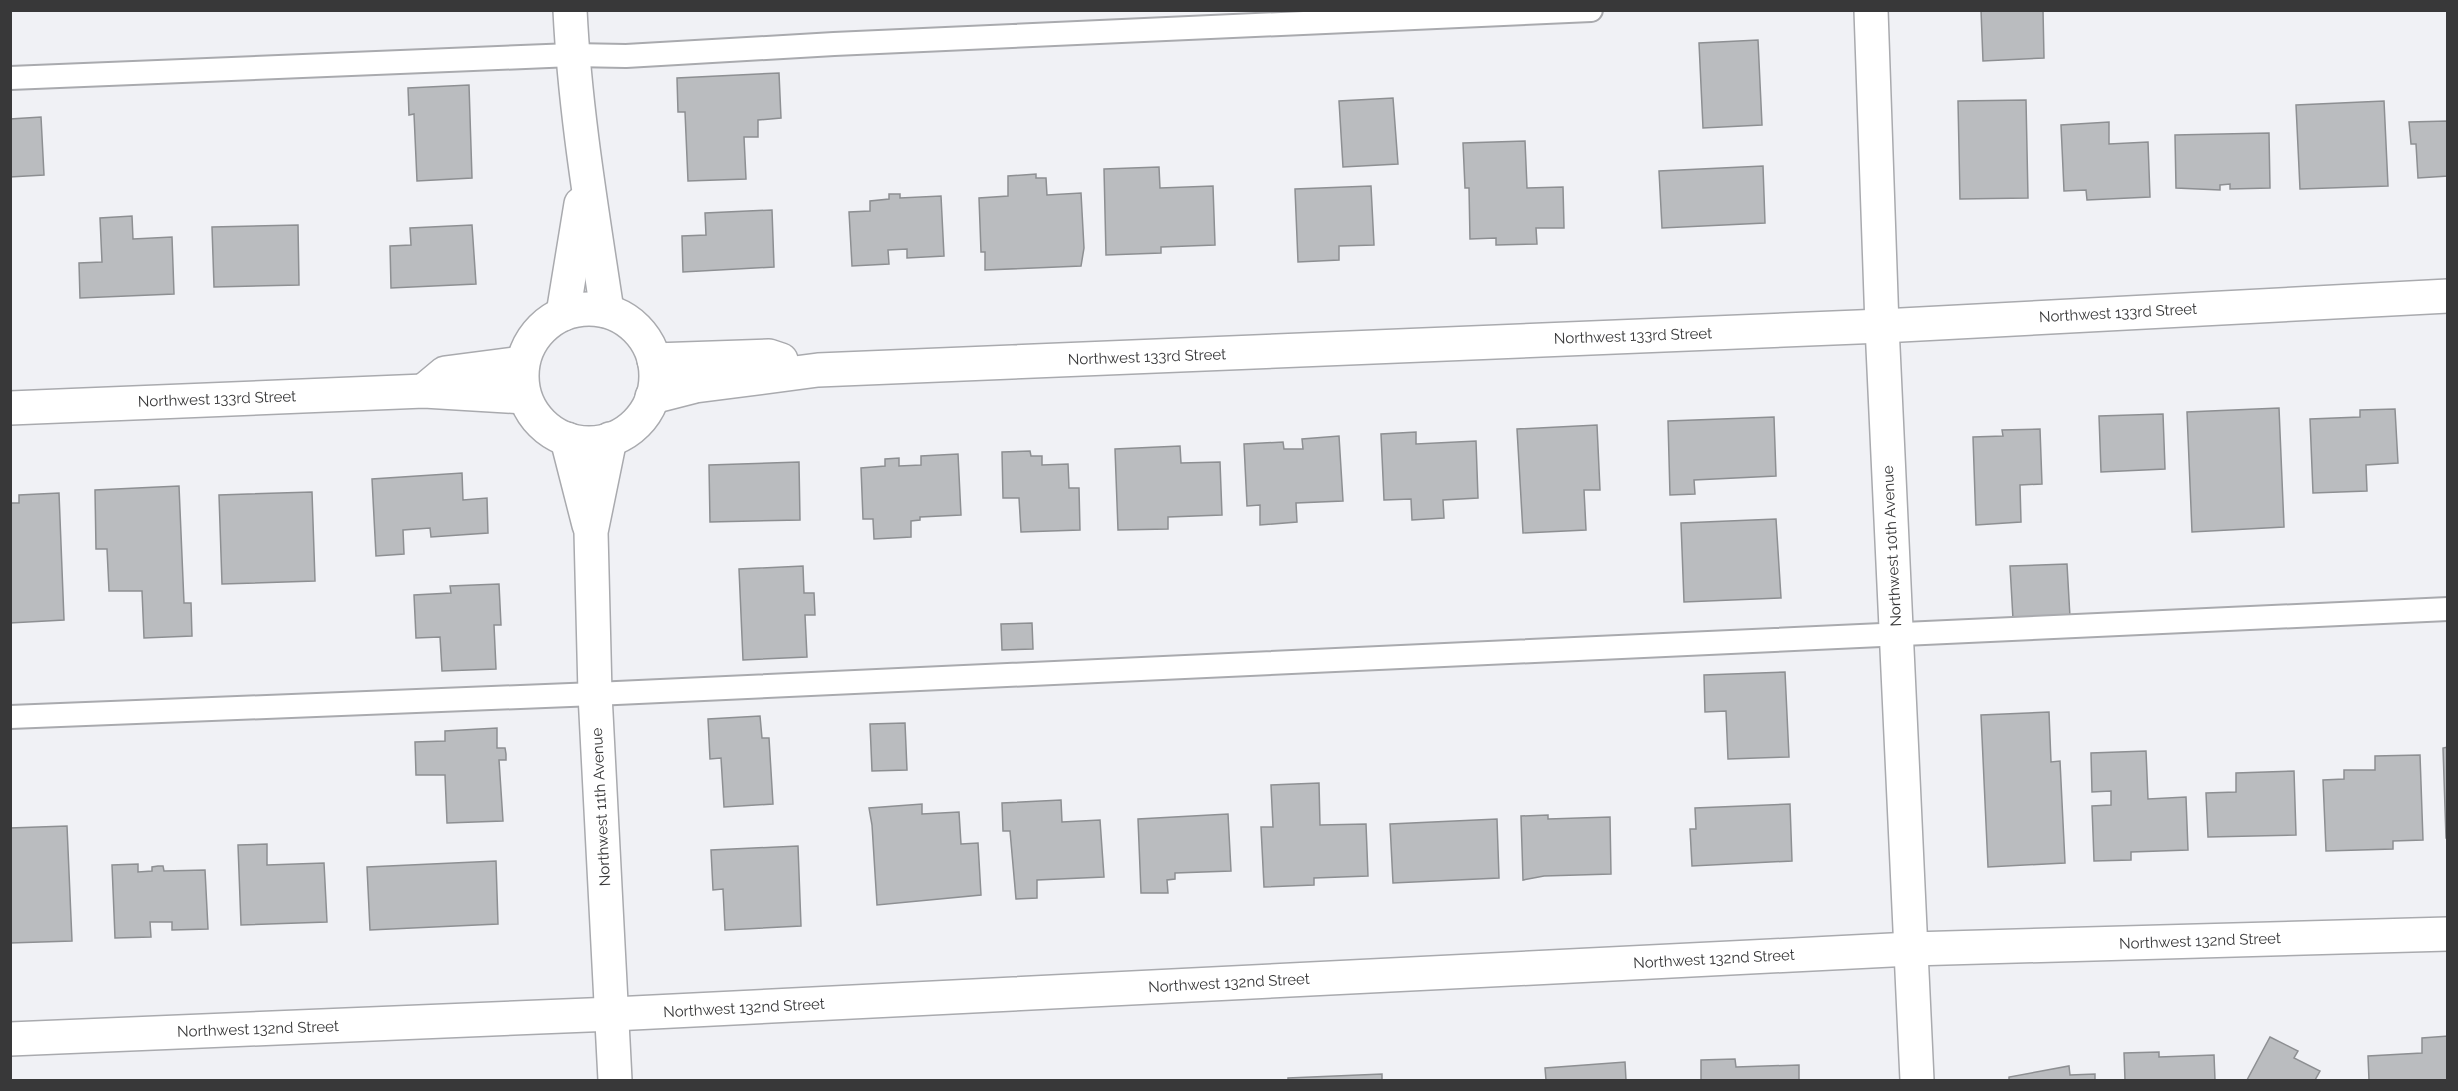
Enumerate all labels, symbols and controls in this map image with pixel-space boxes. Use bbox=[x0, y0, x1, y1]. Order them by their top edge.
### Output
street label: Northwest 133rd Street bbox=[2038, 300, 2198, 326]
street label: Northwest 133rd Street bbox=[1554, 324, 1712, 348]
street label: Northwest 133rd Street bbox=[1068, 345, 1226, 369]
street label: Northwest 133rd Street bbox=[138, 387, 296, 411]
street label: Northwest 10th Avenue bbox=[1879, 465, 1905, 627]
street label: Northwest 11th Avenue bbox=[588, 727, 614, 887]
street label: Northwest 132nd Street bbox=[2119, 929, 2281, 953]
street label: Northwest 132nd Street bbox=[1633, 946, 1795, 972]
street label: Northwest 132nd Street bbox=[1148, 970, 1310, 996]
street label: Northwest 132nd Street bbox=[663, 995, 825, 1021]
street label: Northwest 132nd Street bbox=[177, 1017, 339, 1041]

